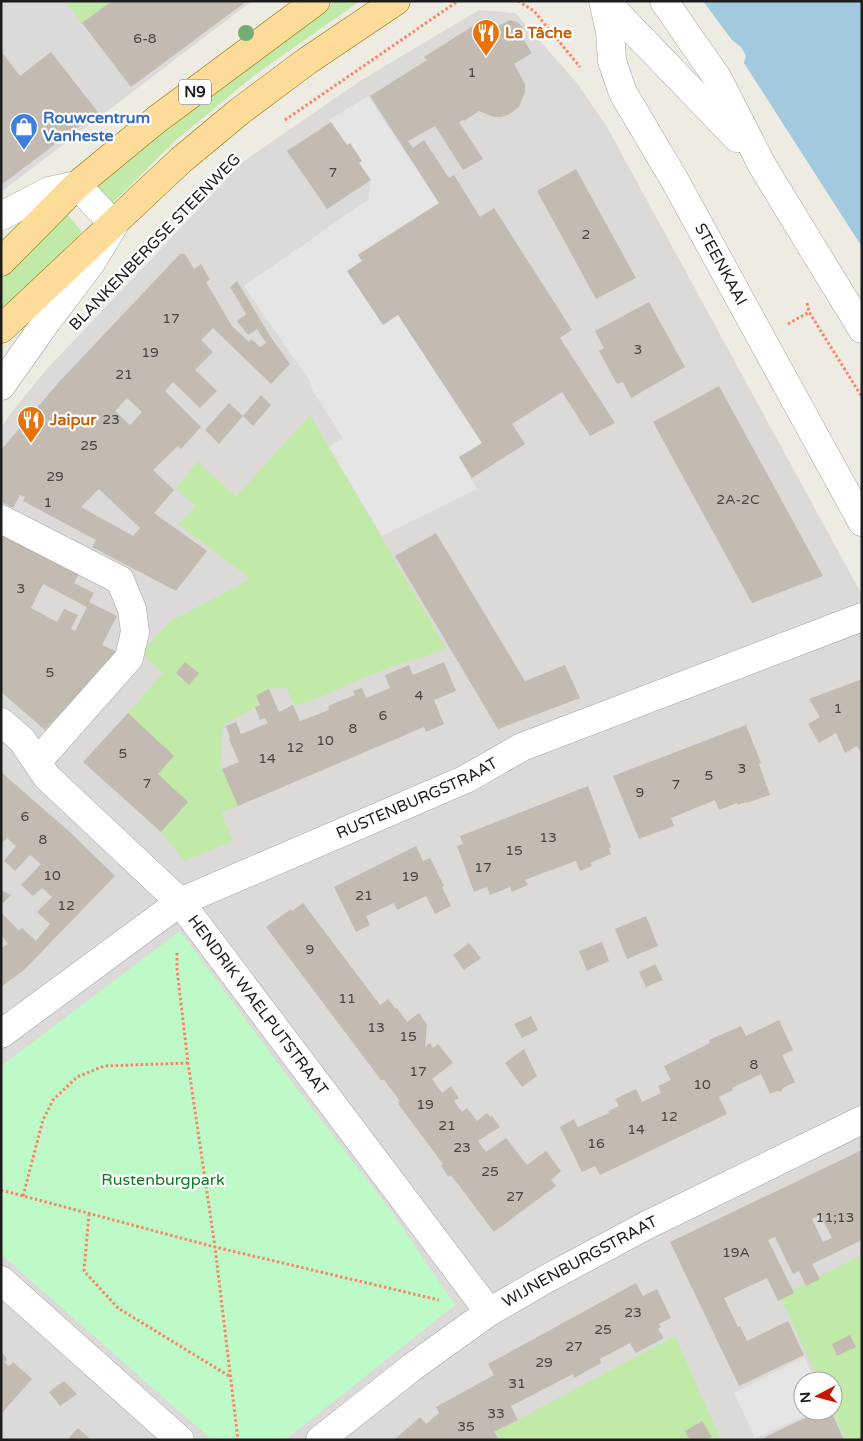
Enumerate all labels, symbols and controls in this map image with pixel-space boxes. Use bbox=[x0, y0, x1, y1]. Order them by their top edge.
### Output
restaurant icon: La Tâche bbox=[471, 18, 501, 57]
place label: La Tâche bbox=[505, 23, 572, 43]
house number: 6-8 bbox=[133, 30, 157, 47]
house number: 1 bbox=[468, 64, 476, 81]
road number: N9 bbox=[179, 80, 211, 104]
place label: Rouwcentrum Vanheste bbox=[43, 108, 150, 146]
shop icon: Rouwcentrum Vanheste bbox=[9, 112, 39, 151]
street label: BLANKENBERGSE STEENWEG bbox=[65, 149, 245, 335]
house number: 7 bbox=[329, 164, 337, 181]
street label: STEENKAAI bbox=[690, 220, 751, 309]
house number: 2 bbox=[582, 226, 590, 243]
house number: 17 bbox=[162, 310, 180, 327]
house number: 3 bbox=[634, 341, 642, 358]
house number: 19 bbox=[141, 344, 159, 361]
house number: 21 bbox=[115, 366, 133, 383]
restaurant icon: Jaipur bbox=[16, 405, 46, 444]
place label: Jaipur bbox=[49, 410, 97, 430]
house number: 23 bbox=[102, 411, 120, 428]
house number: 25 bbox=[80, 437, 98, 454]
house number: 29 bbox=[46, 468, 64, 485]
house number: 2A-2C bbox=[716, 491, 760, 508]
house number: 1 bbox=[44, 494, 52, 511]
house number: 3 bbox=[17, 580, 25, 597]
house number: 5 bbox=[46, 664, 54, 681]
house number: 4 bbox=[415, 687, 424, 704]
house number: 1 bbox=[834, 700, 842, 717]
house number: 6 bbox=[379, 707, 388, 724]
house number: 8 bbox=[349, 720, 358, 737]
house number: 10 bbox=[316, 732, 334, 749]
house number: 12 bbox=[286, 739, 304, 756]
house number: 5 bbox=[119, 745, 127, 762]
house number: 14 bbox=[258, 750, 276, 767]
street label: RUSTENBURGSTRAAT bbox=[333, 753, 501, 844]
house number: 3 bbox=[738, 760, 746, 777]
house number: 5 bbox=[705, 767, 713, 784]
house number: 7 bbox=[143, 775, 151, 792]
house number: 7 bbox=[672, 776, 680, 793]
house number: 9 bbox=[636, 784, 644, 801]
house number: 6 bbox=[21, 808, 30, 825]
house number: 13 bbox=[539, 829, 557, 846]
house number: 8 bbox=[39, 831, 48, 848]
house number: 15 bbox=[505, 842, 523, 859]
house number: 17 bbox=[474, 859, 492, 876]
house number: 10 bbox=[43, 867, 61, 884]
house number: 19 bbox=[401, 868, 419, 885]
house number: 21 bbox=[355, 887, 373, 904]
house number: 12 bbox=[57, 897, 75, 914]
street label: HENDRIK WAELPUTSTRAAT bbox=[183, 911, 332, 1100]
house number: 9 bbox=[306, 941, 314, 958]
house number: 11 bbox=[338, 990, 356, 1007]
house number: 13 bbox=[367, 1019, 385, 1036]
house number: 15 bbox=[399, 1028, 417, 1045]
house number: 8 bbox=[750, 1056, 759, 1073]
house number: 17 bbox=[409, 1063, 427, 1080]
house number: 10 bbox=[693, 1076, 711, 1093]
house number: 19 bbox=[416, 1096, 434, 1113]
house number: 12 bbox=[660, 1108, 678, 1125]
house number: 21 bbox=[438, 1117, 456, 1134]
house number: 14 bbox=[627, 1121, 645, 1138]
house number: 16 bbox=[587, 1135, 605, 1152]
house number: 23 bbox=[453, 1139, 471, 1156]
house number: 25 bbox=[481, 1163, 499, 1180]
park label: Rustenburgpark bbox=[101, 1170, 225, 1190]
house number: 27 bbox=[506, 1188, 524, 1205]
house number: 11;13 bbox=[816, 1209, 854, 1226]
street label: WIJNENBURGSTRAAT bbox=[499, 1211, 661, 1312]
house number: 19A bbox=[722, 1244, 750, 1261]
house number: 23 bbox=[624, 1304, 642, 1321]
house number: 25 bbox=[594, 1321, 612, 1338]
house number: 27 bbox=[565, 1338, 583, 1355]
house number: 29 bbox=[535, 1354, 553, 1371]
north arrow bbox=[793, 1371, 843, 1421]
house number: 31 bbox=[508, 1375, 526, 1392]
text: N bbox=[797, 1391, 815, 1404]
house number: 33 bbox=[487, 1405, 505, 1422]
house number: 35 bbox=[457, 1418, 475, 1435]

